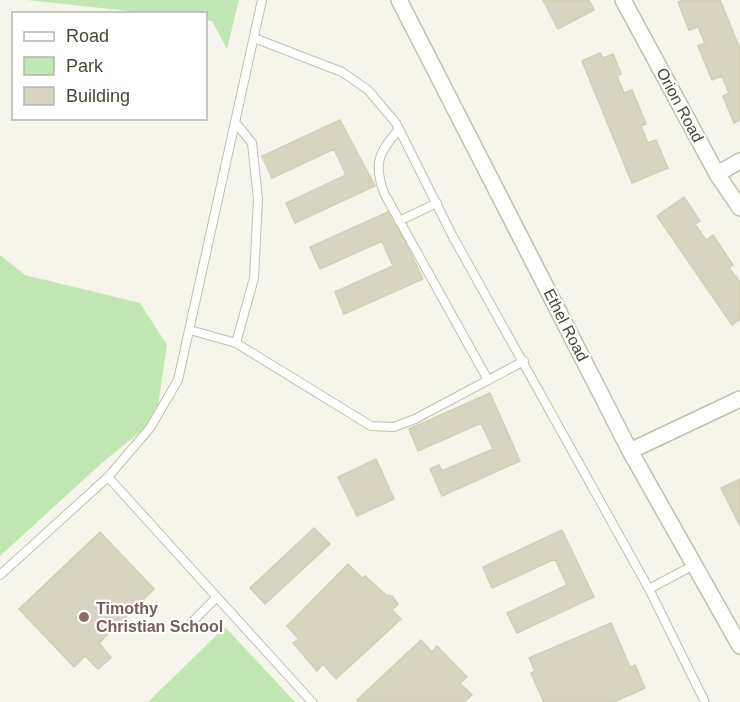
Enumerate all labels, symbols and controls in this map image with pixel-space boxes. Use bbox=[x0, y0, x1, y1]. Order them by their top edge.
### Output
legend bbox=[12, 12, 207, 120]
text: Road bbox=[66, 26, 109, 46]
text: Park bbox=[66, 56, 104, 76]
street label: Orion Road bbox=[653, 65, 707, 145]
text: Building bbox=[66, 86, 130, 106]
street label: Ethel Road bbox=[540, 286, 592, 364]
place label: Timothy Christian School bbox=[96, 600, 223, 635]
marker: Timothy Christian School bbox=[77, 610, 91, 624]

